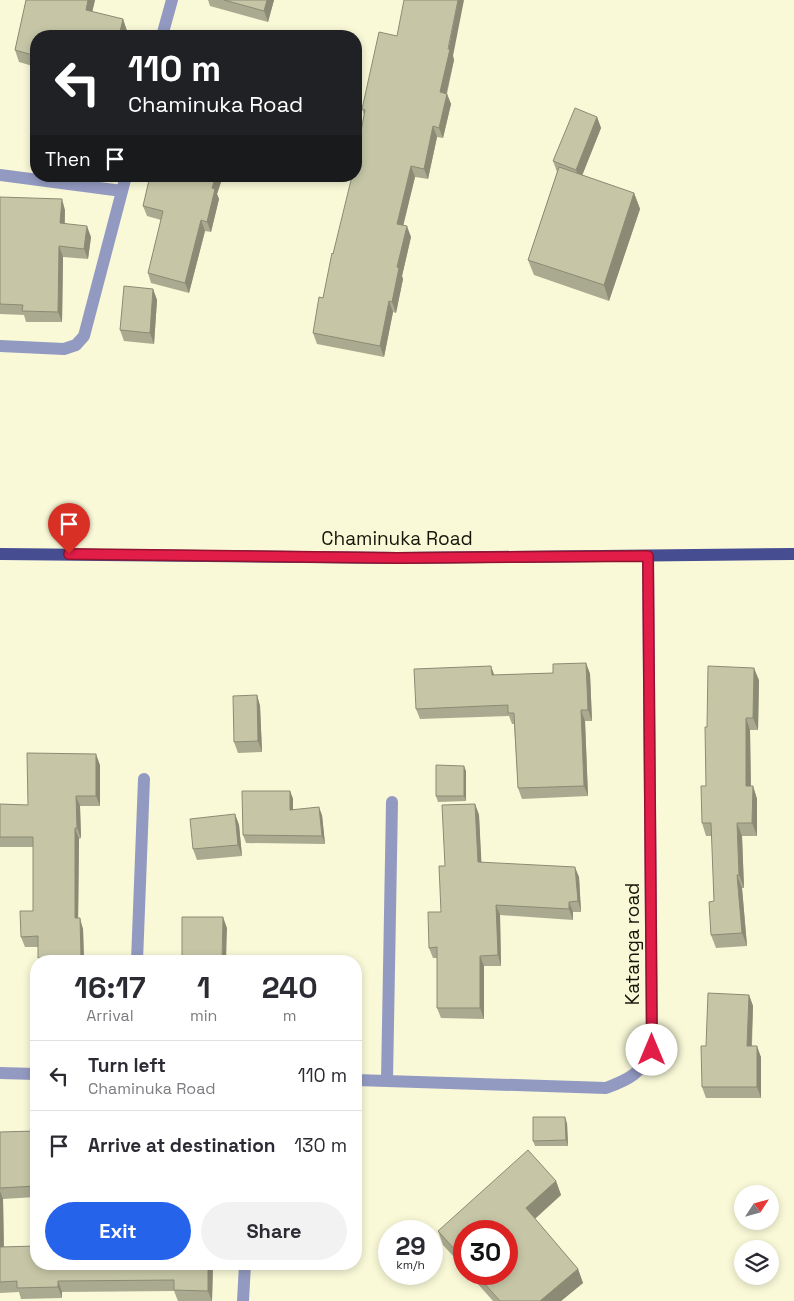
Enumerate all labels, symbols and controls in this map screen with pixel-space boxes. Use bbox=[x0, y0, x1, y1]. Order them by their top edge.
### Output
text: 110 m bbox=[128, 47, 221, 91]
icon: left bbox=[45, 50, 110, 115]
text: Chaminuka Road bbox=[128, 90, 303, 118]
icon: arrive bbox=[101, 145, 129, 173]
text: Then bbox=[45, 147, 91, 172]
pin bbox=[48, 503, 90, 554]
icon: arrive bbox=[55, 510, 83, 538]
street label: Chaminuka Road bbox=[321, 526, 473, 551]
street label: Katanga road bbox=[620, 883, 645, 1005]
text: 16:17 bbox=[74, 968, 146, 1007]
text: 1 bbox=[197, 968, 210, 1007]
text: 240 bbox=[262, 968, 318, 1007]
text: Arrival bbox=[86, 1005, 134, 1026]
text: min bbox=[190, 1005, 217, 1026]
text: m bbox=[283, 1005, 297, 1026]
position arrow bbox=[625, 1023, 677, 1075]
text: Turn left bbox=[88, 1053, 166, 1078]
icon: left bbox=[45, 1062, 73, 1090]
text: 110 m bbox=[298, 1063, 347, 1088]
text: Chaminuka Road bbox=[88, 1078, 215, 1099]
icon: arrive bbox=[45, 1132, 73, 1160]
text: Arrive at destination bbox=[88, 1133, 276, 1158]
text: 130 m bbox=[294, 1133, 347, 1158]
north arrow bbox=[734, 1185, 779, 1230]
map controls bbox=[734, 1185, 779, 1285]
button: Exit bbox=[45, 1202, 191, 1260]
button: Share bbox=[201, 1202, 347, 1260]
speed limit sign: 30 bbox=[453, 1220, 518, 1285]
text: 29 bbox=[395, 1230, 426, 1262]
button: layers bbox=[734, 1240, 779, 1285]
text: km/h bbox=[396, 1257, 425, 1273]

